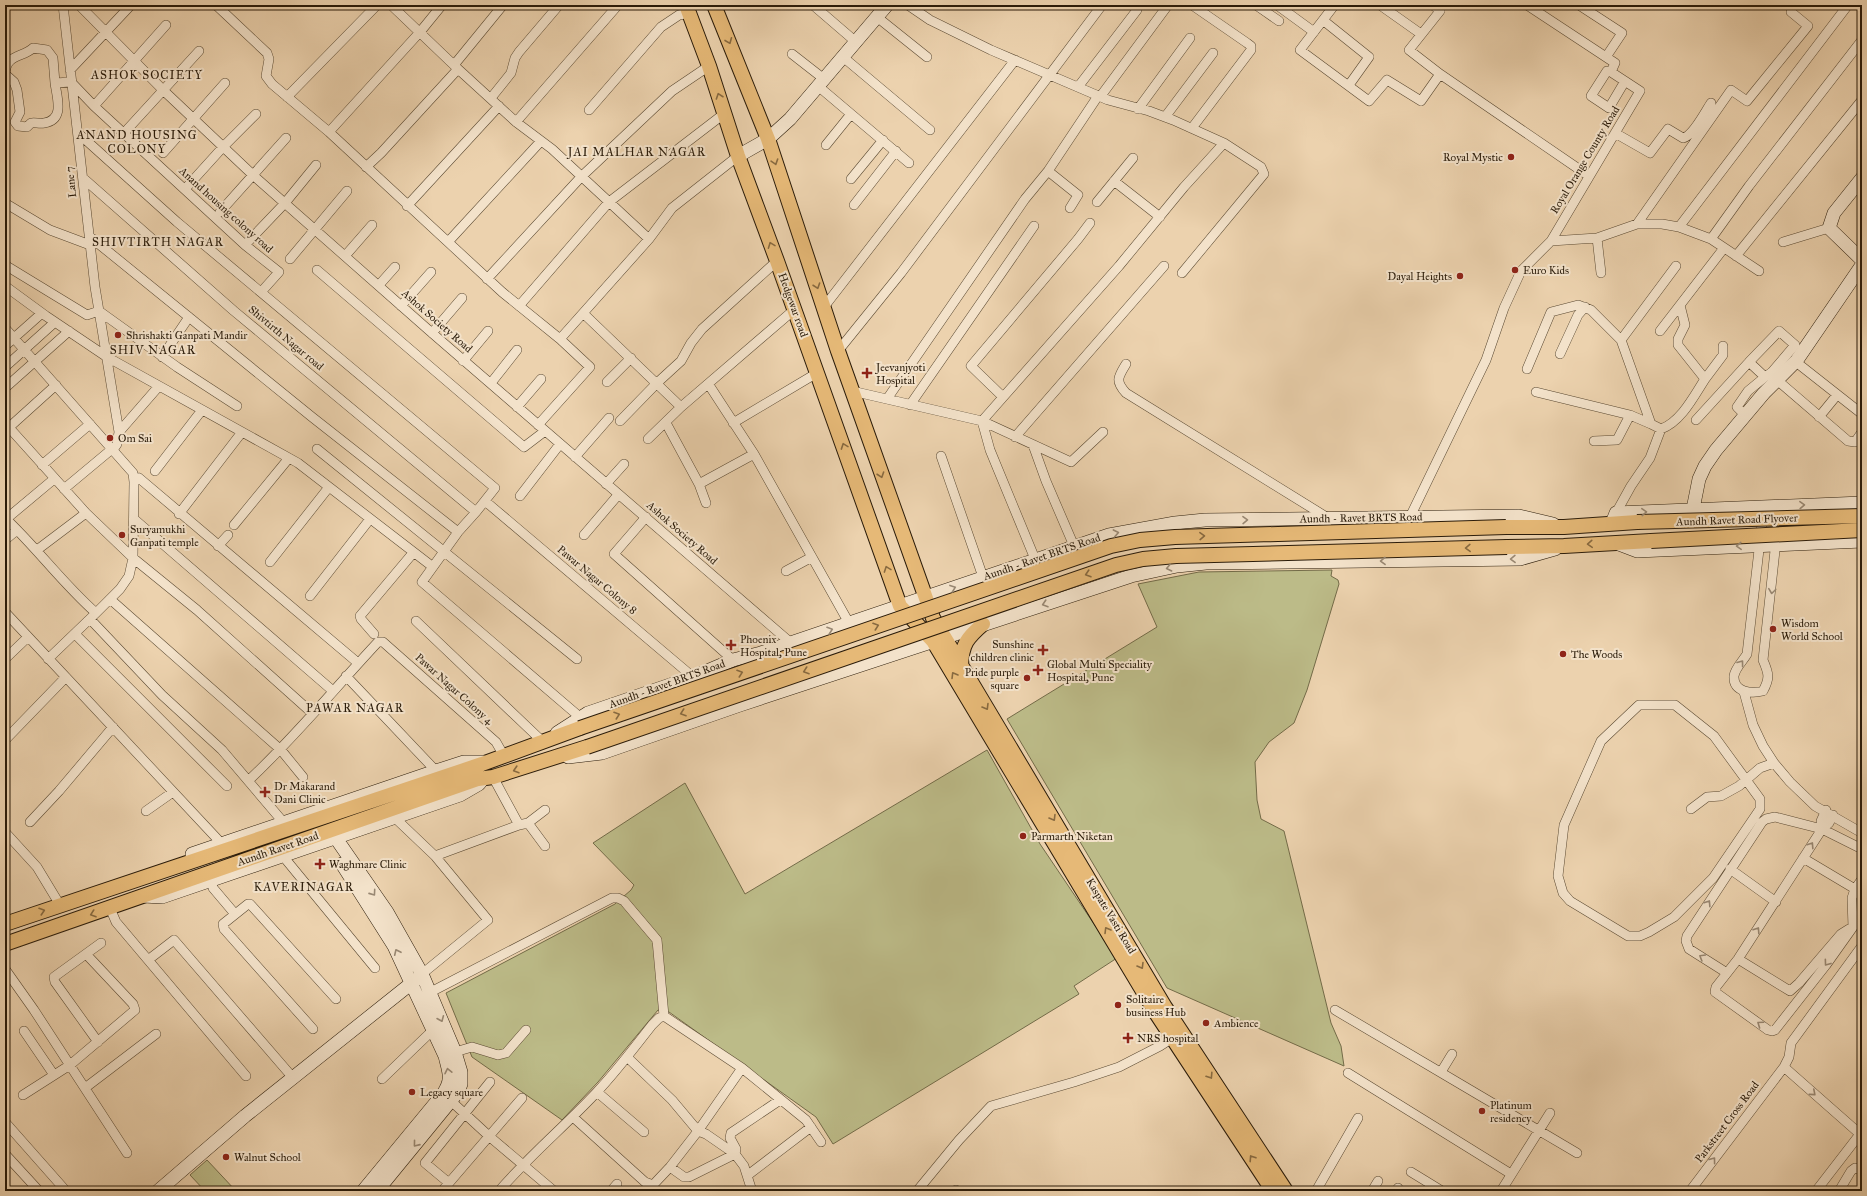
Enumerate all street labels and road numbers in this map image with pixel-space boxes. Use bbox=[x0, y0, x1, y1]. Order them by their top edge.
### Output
street label: Royal Orange County Road bbox=[1548, 103, 1623, 216]
street label: Anand housing colony road bbox=[176, 164, 276, 256]
street label: Lane 7 bbox=[63, 166, 79, 198]
street label: Hedgewar road bbox=[775, 271, 811, 339]
street label: Ashok Society Road bbox=[398, 286, 475, 356]
street label: Shivtirth Nagar road bbox=[246, 303, 327, 373]
street label: Ashok Society Road bbox=[643, 498, 720, 568]
street label: Aundh - Ravet BRTS Road bbox=[1299, 510, 1423, 526]
street label: Aundh Ravet Road Flyover bbox=[1675, 511, 1799, 529]
street label: Aundh - Ravet BRTS Road bbox=[981, 531, 1103, 583]
street label: Pawar Nagar Colony 8 bbox=[555, 543, 639, 617]
street label: Pawar Nagar Colony 4 bbox=[412, 651, 496, 728]
street label: Aundh - Ravet BRTS Road bbox=[606, 657, 727, 711]
street label: Aundh Ravet Road bbox=[235, 829, 321, 869]
street label: Kaspate Vasti Road bbox=[1083, 876, 1139, 956]
street label: Parkstreet Cross Road bbox=[1692, 1078, 1762, 1165]

